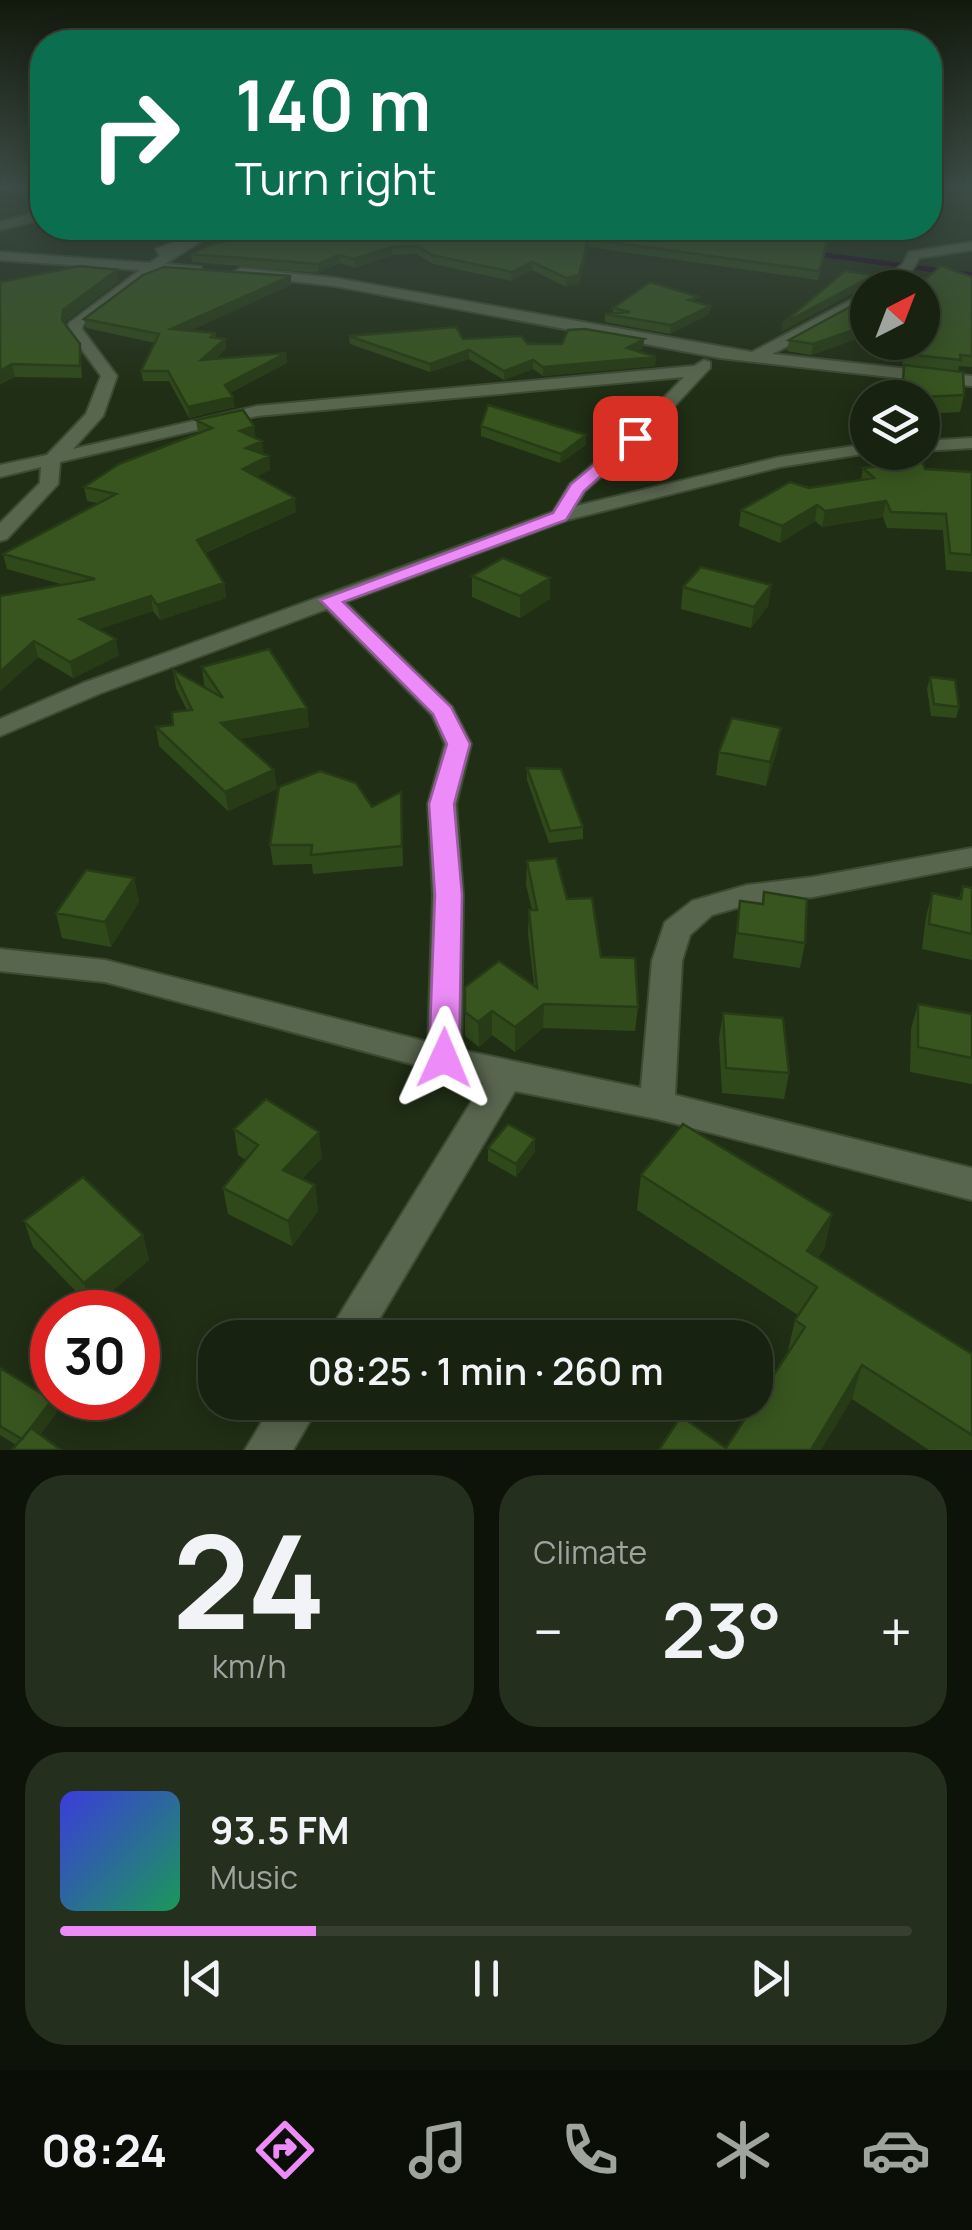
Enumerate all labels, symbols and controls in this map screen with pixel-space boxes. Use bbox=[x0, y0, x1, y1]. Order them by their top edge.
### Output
text: 140 m bbox=[235, 56, 431, 152]
icon: right bbox=[70, 70, 200, 200]
text: Turn right bbox=[235, 147, 436, 209]
north arrow bbox=[850, 270, 940, 360]
map controls bbox=[850, 270, 940, 470]
button: layers bbox=[850, 380, 940, 470]
pin bbox=[593, 396, 678, 481]
icon: arrive bbox=[608, 411, 663, 466]
position arrow bbox=[392, 1006, 496, 1110]
speed limit sign: 30 bbox=[30, 1290, 160, 1420]
text: 08:25 · 1 min · 260 m bbox=[308, 1344, 663, 1396]
text: 24 bbox=[172, 1490, 326, 1668]
text: Climate bbox=[534, 1530, 647, 1574]
text: 23° bbox=[661, 1578, 782, 1681]
text: − bbox=[534, 1593, 563, 1669]
text: + bbox=[880, 1593, 912, 1669]
text: km/h bbox=[212, 1644, 286, 1688]
text: 93.5 FM bbox=[210, 1803, 350, 1855]
text: Music bbox=[210, 1855, 298, 1899]
icon: previous bbox=[175, 1951, 230, 2006]
icon: pause bbox=[459, 1951, 514, 2006]
icon: next bbox=[743, 1951, 798, 2006]
icon: directions bbox=[250, 2115, 320, 2185]
icon: music bbox=[403, 2115, 473, 2185]
icon: phone bbox=[555, 2115, 625, 2185]
icon: climate bbox=[708, 2115, 778, 2185]
icon: car bbox=[861, 2115, 931, 2185]
text: 08:24 bbox=[41, 2119, 167, 2181]

